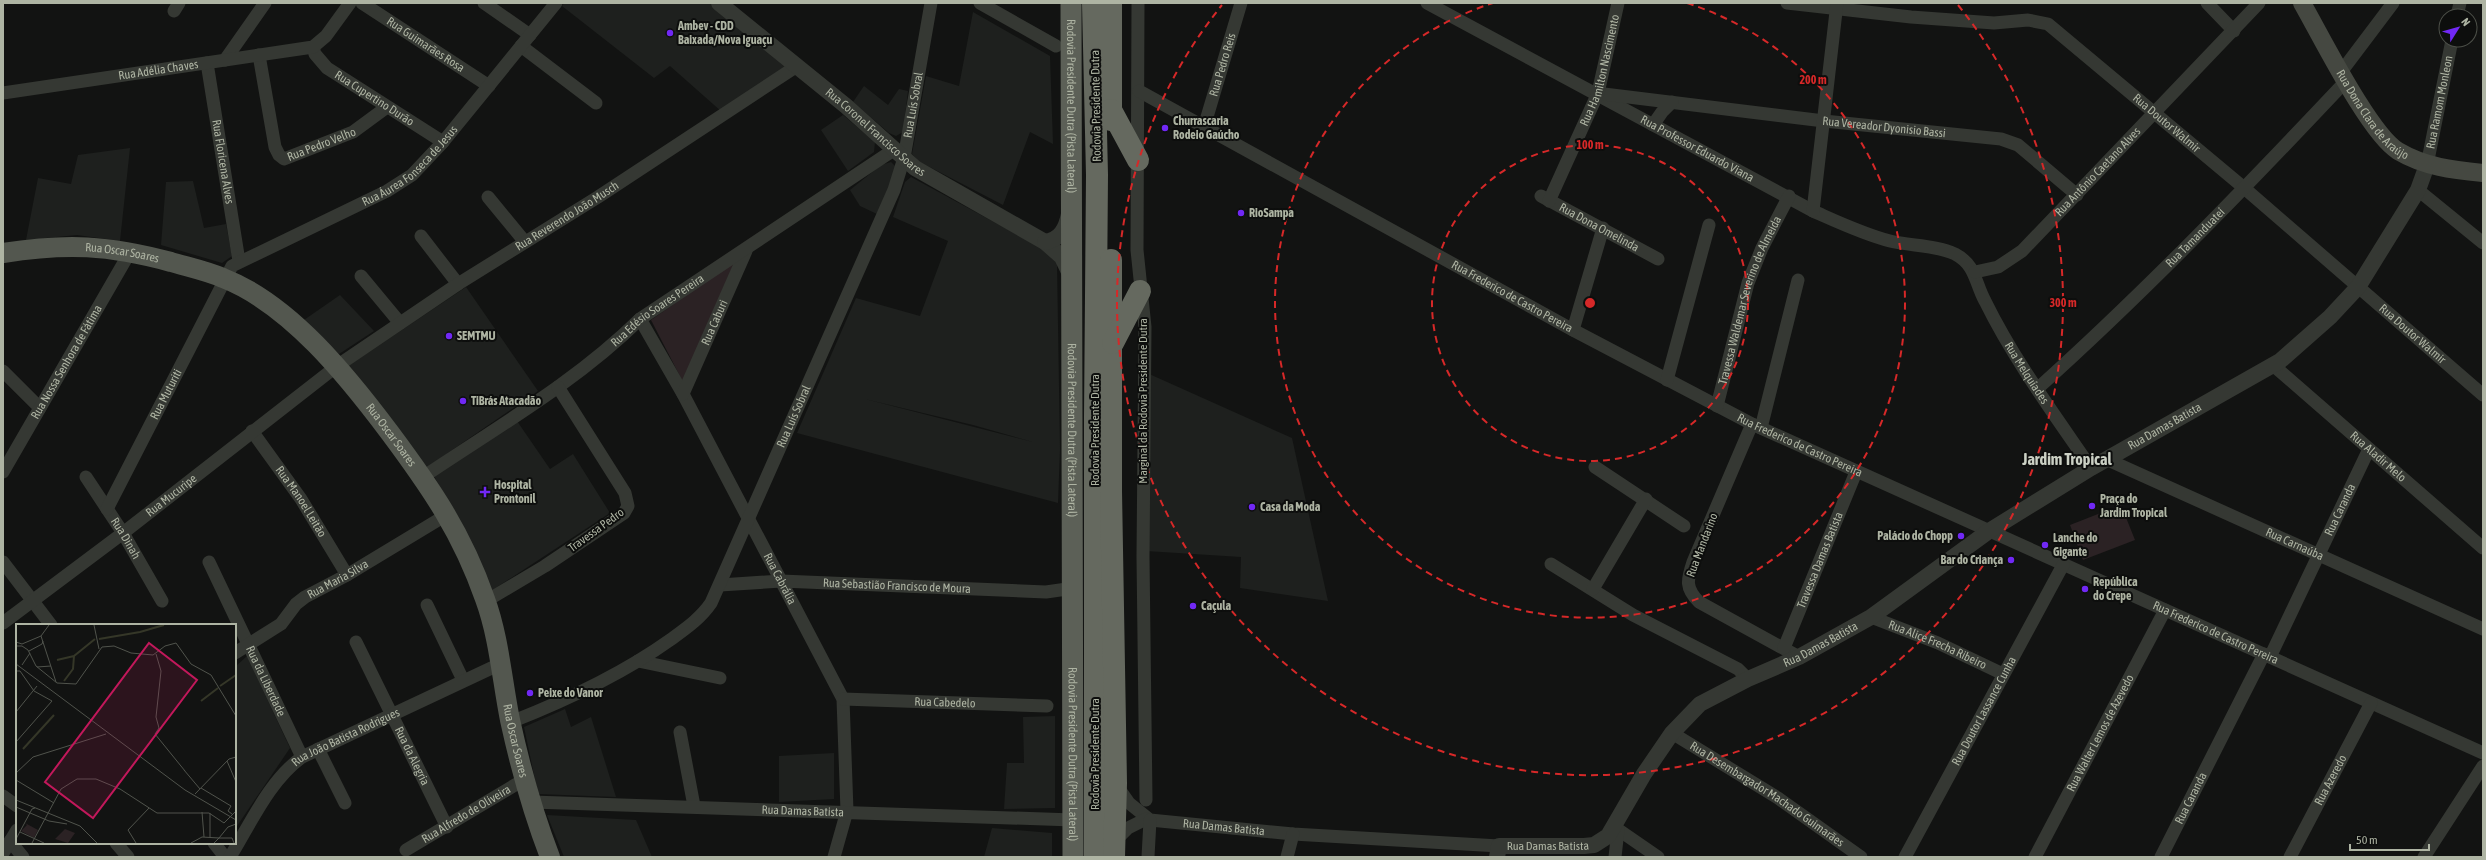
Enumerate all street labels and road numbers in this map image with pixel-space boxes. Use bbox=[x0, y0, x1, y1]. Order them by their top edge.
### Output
street label: Rua Hamilton Nascimento bbox=[1577, 13, 1622, 128]
street label: Rua Guimarães Rosa bbox=[384, 14, 467, 75]
street label: Rodovia Presidente Dutra (Pista Lateral) bbox=[1064, 19, 1078, 193]
street label: Rua Pedro Reis bbox=[1207, 31, 1239, 98]
street label: Rodovia Presidente Dutra bbox=[1088, 50, 1104, 162]
street label: Rua Ramom Monleon bbox=[2423, 54, 2456, 150]
street label: Rua Adélia Chaves bbox=[117, 57, 199, 83]
street label: Rua Dona Clara de Araújo bbox=[2333, 67, 2411, 163]
street label: Rua Cupertino Durão bbox=[332, 68, 417, 129]
street label: Rua Luís Sobral bbox=[901, 70, 926, 139]
street label: Rua Coronel Francisco Soares bbox=[823, 85, 928, 179]
street label: Rua Doutor Walmir bbox=[2130, 91, 2203, 156]
street label: Rua Professor Eduardo Viana bbox=[1638, 112, 1756, 185]
street label: Rua Vereador Dyonisio Bassi bbox=[1822, 114, 1946, 140]
street label: Rua Floricena Alves bbox=[209, 118, 237, 205]
street label: Rua Áurea Fonseca de Jesus bbox=[360, 123, 460, 209]
street label: Rua Pedro Velho bbox=[285, 124, 358, 164]
street label: Rua Antônio Caetano Alves bbox=[2052, 124, 2143, 219]
street label: Rua Reverendo João Musch bbox=[513, 178, 621, 254]
street label: Rua Dona Omelinda bbox=[1557, 200, 1641, 254]
street label: Rua Tamanduateí bbox=[2163, 205, 2228, 270]
street label: Travessa Waldemar Severino de Almeida bbox=[1716, 214, 1784, 386]
street label: Rua Oscar Soares bbox=[85, 240, 161, 266]
street label: Rua Frederico de Castro Pereira bbox=[1449, 258, 1575, 335]
street label: Rua Edésio Soares Pereira bbox=[608, 271, 707, 349]
street label: Rua Caburi bbox=[698, 298, 731, 347]
street label: Rua Doutor Walmir bbox=[2376, 301, 2449, 367]
street label: Rua Nossa Senhora de Fátima bbox=[28, 302, 105, 422]
street label: Marginal da Rodovia Presidente Dutra bbox=[1136, 318, 1150, 484]
street label: Rua Melquíades bbox=[2002, 339, 2052, 407]
street label: Rodovia Presidente Dutra (Pista Lateral) bbox=[1065, 343, 1079, 517]
street label: Rua Muturiti bbox=[147, 367, 185, 422]
street label: Rodovia Presidente Dutra bbox=[1088, 374, 1102, 486]
street label: Rua Luís Sobral bbox=[774, 382, 814, 450]
street label: Rua Damas Batista bbox=[2125, 400, 2204, 453]
street label: Rua Oscar Soares bbox=[363, 401, 419, 469]
street label: Rua Frederico de Castro Pereira bbox=[1735, 411, 1865, 480]
street label: Rua Aladir Melo bbox=[2347, 428, 2409, 485]
street label: Rua Manoel Leitão bbox=[273, 463, 330, 540]
street label: Rua Mucuripe bbox=[143, 471, 199, 520]
street label: Rua Caranda bbox=[2322, 481, 2358, 538]
street label: Travessa Pedro bbox=[565, 505, 627, 555]
street label: Travessa Damas Batista bbox=[1794, 510, 1846, 610]
street label: Rua Mandarino bbox=[1683, 511, 1721, 579]
street label: Rua Dinah bbox=[108, 515, 143, 561]
street label: Rua Carnaúba bbox=[2264, 525, 2326, 563]
street label: Rua Cabrália bbox=[761, 551, 799, 607]
street label: Rua Maria Silva bbox=[305, 557, 371, 602]
street label: Rua Sebastião Francisco de Moura bbox=[823, 576, 971, 596]
street label: Rua Frederico de Castro Pereira bbox=[2151, 598, 2281, 667]
street label: Rua Alice Frecha Ribeiro bbox=[1886, 617, 1989, 672]
street label: Rua Damas Batista bbox=[1781, 619, 1860, 670]
street label: Rua da Liberdade bbox=[243, 644, 289, 719]
street label: Rua Doutor Lassance Cunha bbox=[1949, 654, 2019, 768]
street label: Rodovia Presidente Dutra (Pista Lateral) bbox=[1066, 667, 1080, 841]
street label: Rua Walter Lemos de Azevedo bbox=[2064, 672, 2137, 794]
street label: Rua Cabedelo bbox=[914, 694, 976, 711]
street label: Rodovia Presidente Dutra bbox=[1088, 698, 1102, 810]
street label: Rua Oscar Soares bbox=[500, 703, 531, 779]
street label: Rua João Batista Rodrigues bbox=[289, 705, 402, 769]
street label: Rua da Alegria bbox=[392, 724, 432, 788]
street label: Rua Desembargador Machado Guimarães bbox=[1687, 739, 1847, 850]
street label: Rua Azeredo bbox=[2312, 752, 2350, 808]
street label: Rua Caranda bbox=[2172, 770, 2210, 826]
street label: Rua Alfredo de Oliveira bbox=[419, 782, 513, 846]
street label: Rua Damas Batista bbox=[761, 803, 844, 819]
street label: Rua Damas Batista bbox=[1182, 816, 1265, 838]
street label: Rua Damas Batista bbox=[1507, 839, 1590, 853]

